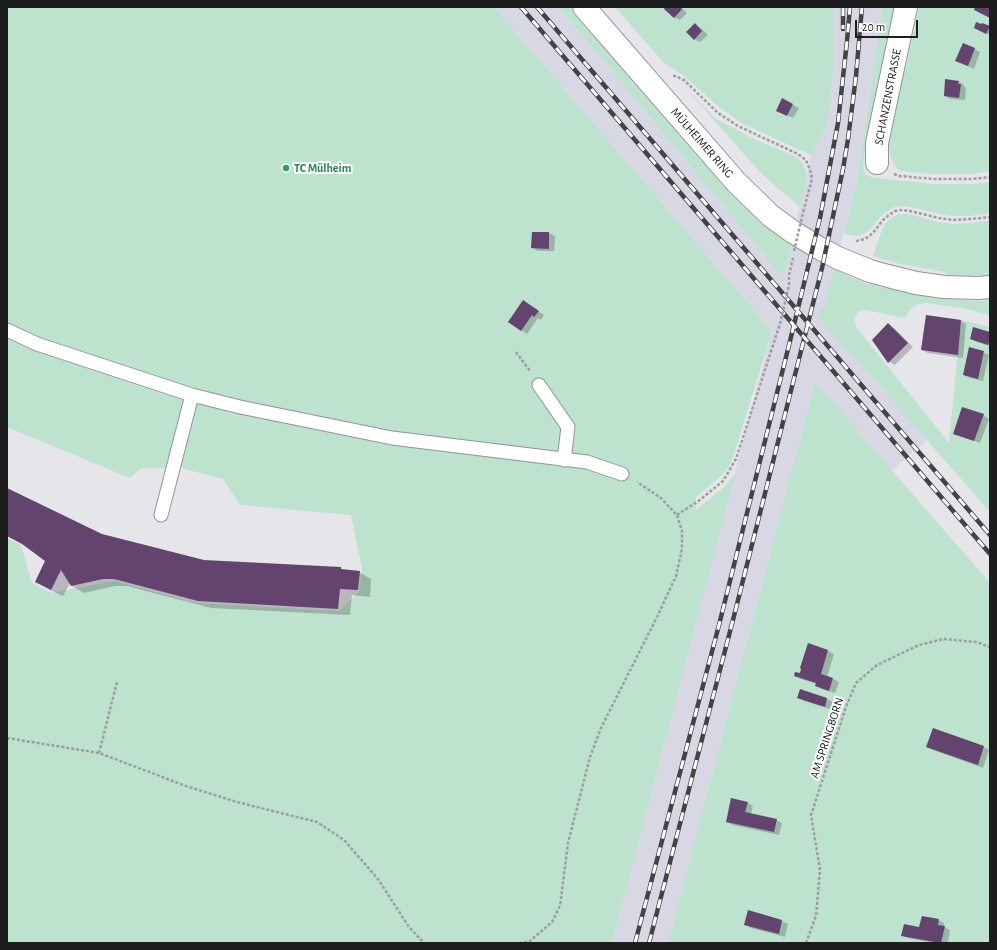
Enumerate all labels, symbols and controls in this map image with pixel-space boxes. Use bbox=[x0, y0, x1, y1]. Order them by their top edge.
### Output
scale bar bbox=[857, 12, 920, 38]
text: 20 m bbox=[862, 21, 885, 33]
street label: SCHANZENSTRASSE bbox=[872, 48, 904, 146]
street label: MÜLHEIMER RING bbox=[668, 105, 736, 181]
place label: TC Mülheim bbox=[294, 161, 351, 175]
marker: TC Mülheim bbox=[281, 163, 291, 173]
street label: AM SPRINGBORN bbox=[807, 696, 847, 780]

